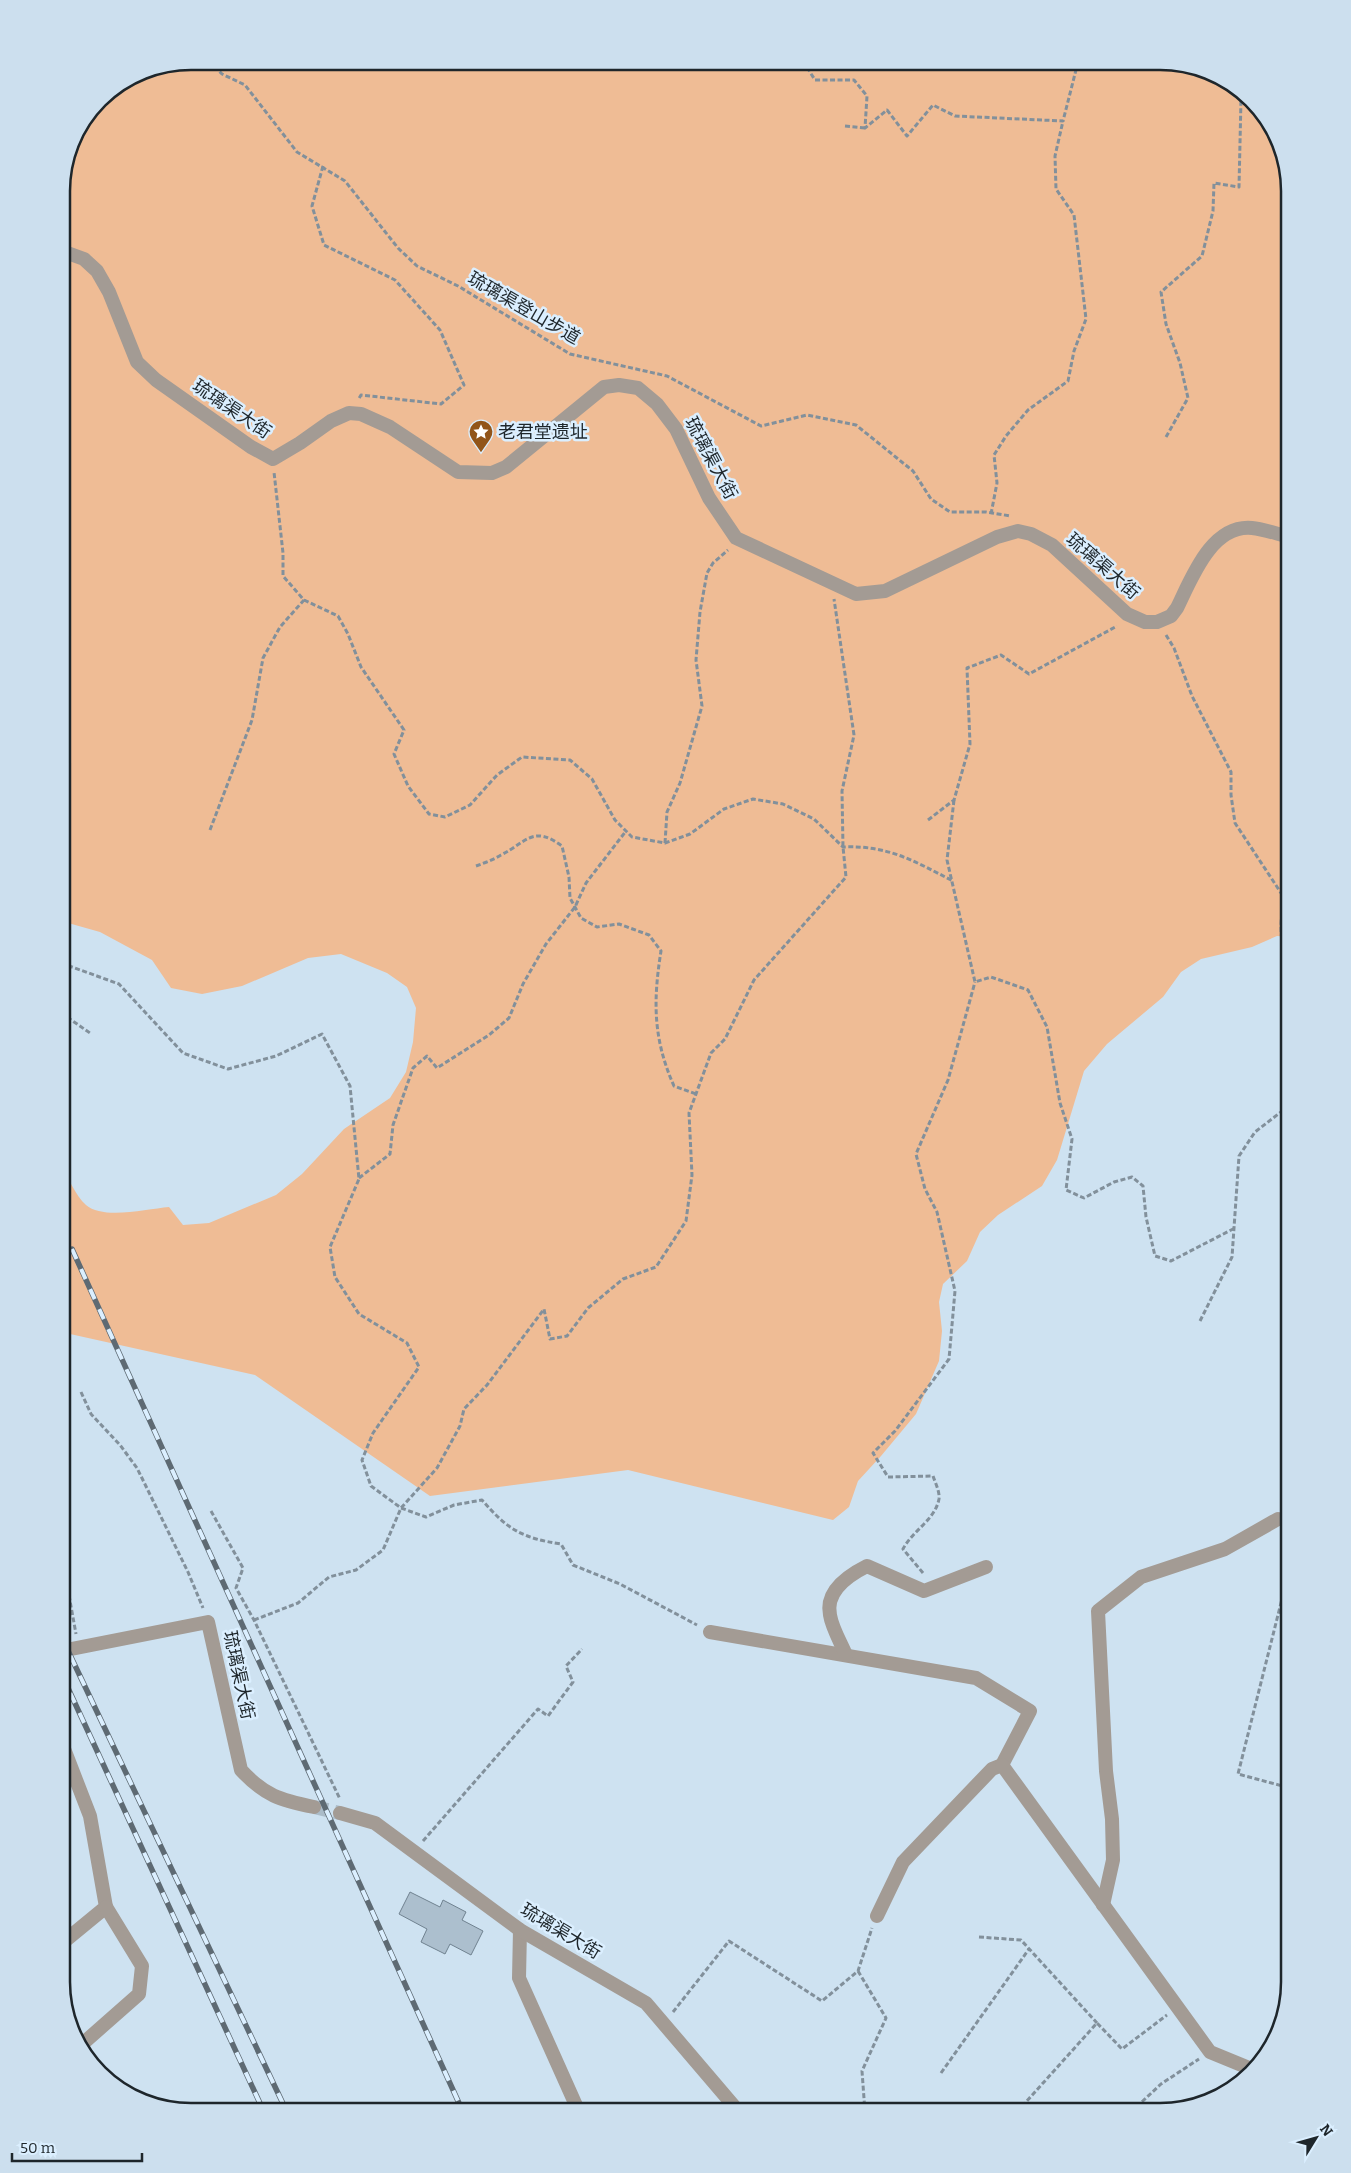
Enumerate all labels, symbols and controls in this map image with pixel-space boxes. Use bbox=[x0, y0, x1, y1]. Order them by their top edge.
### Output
street label: 琉璃渠登山步道 bbox=[464, 267, 584, 349]
street label: 琉璃渠大街 bbox=[189, 375, 275, 443]
street label: 琉璃渠大街 bbox=[680, 413, 742, 503]
place icon: 老君堂遗址 bbox=[468, 419, 494, 453]
place label: 老君堂遗址 bbox=[498, 421, 588, 443]
street label: 琉璃渠大街 bbox=[1062, 528, 1144, 604]
street label: 琉璃渠大街 bbox=[219, 1629, 259, 1721]
street label: 琉璃渠大街 bbox=[517, 1898, 605, 1964]
north arrow bbox=[1291, 2113, 1341, 2163]
text: N bbox=[1316, 2121, 1336, 2140]
scale bar bbox=[12, 2130, 142, 2162]
text: 50 m bbox=[20, 2139, 56, 2157]

